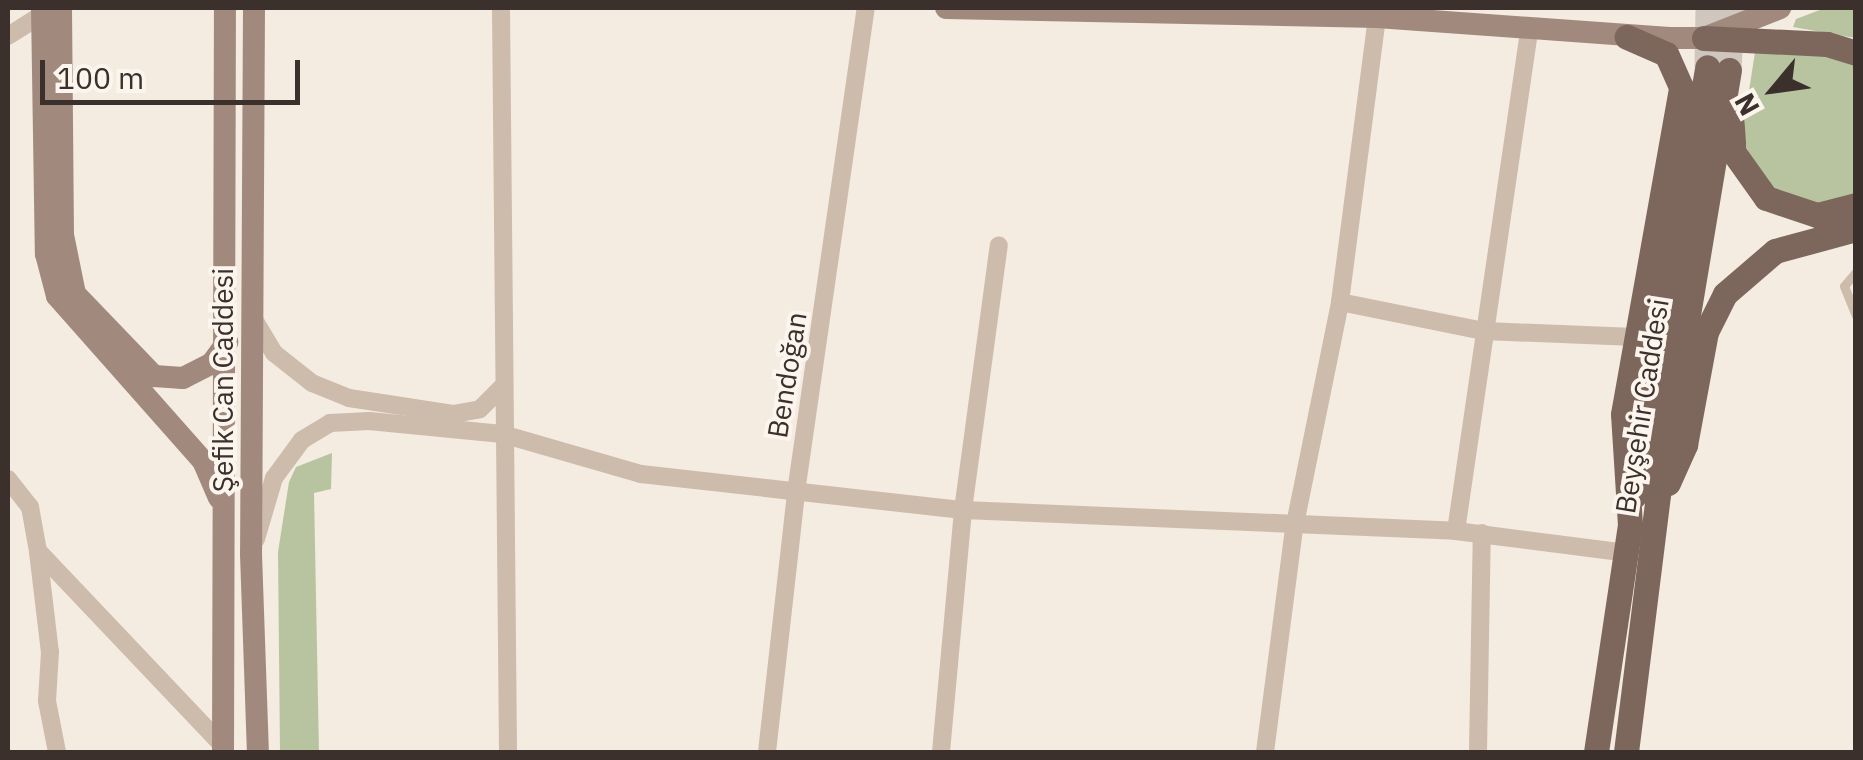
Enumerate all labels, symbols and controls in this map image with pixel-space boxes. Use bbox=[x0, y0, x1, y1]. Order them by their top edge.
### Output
scale bar bbox=[45, 40, 305, 102]
north arrow bbox=[1723, 40, 1823, 140]
text: 100 m bbox=[57, 58, 144, 97]
text: N bbox=[1725, 87, 1767, 123]
street label: Şefik Can Caddesi bbox=[206, 268, 240, 492]
street label: Beyşehir Caddesi bbox=[1608, 296, 1676, 516]
street label: Bendoğan bbox=[760, 310, 814, 440]

